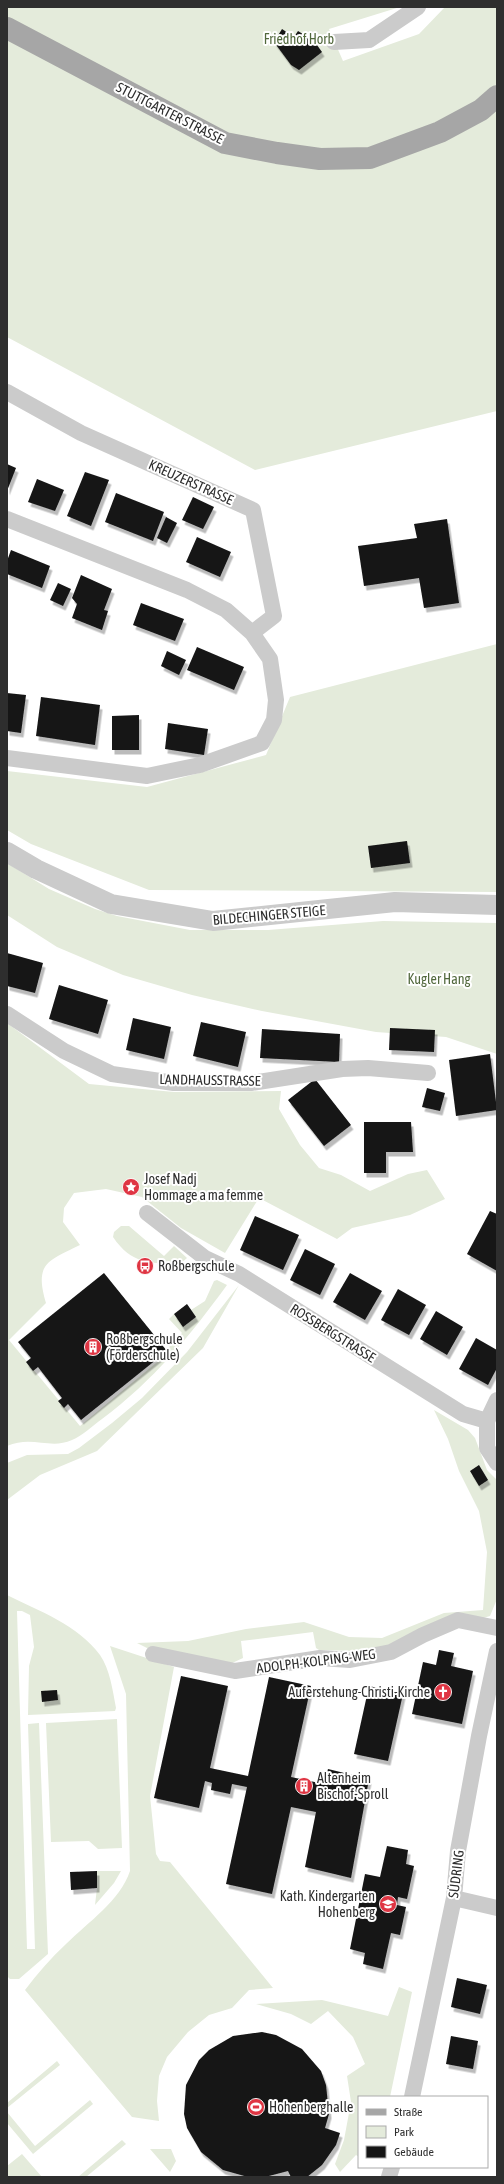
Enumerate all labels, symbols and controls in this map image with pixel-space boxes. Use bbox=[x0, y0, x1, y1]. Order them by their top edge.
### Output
park label: Friedhof Horb bbox=[264, 31, 334, 47]
street label: STUTTGARTER STRASSE bbox=[114, 79, 226, 147]
street label: KREUZERSTRASSE bbox=[146, 456, 236, 508]
street label: BILDECHINGER STEIGE bbox=[212, 902, 326, 928]
park label: Kugler Hang bbox=[408, 971, 470, 987]
street label: LANDHAUSSTRASSE bbox=[159, 1071, 261, 1089]
place label: Josef Nadj Hommage a ma femme bbox=[144, 1171, 263, 1203]
place icon: Josef Nadj Hommage a ma femme bbox=[121, 1177, 141, 1197]
bus stop icon: Roßbergschule bbox=[135, 1256, 155, 1276]
place label: Roßbergschule bbox=[158, 1258, 234, 1274]
street label: ROSSBERGSTRASSE bbox=[288, 1300, 379, 1366]
place label: Roßbergschule (Förderschule) bbox=[106, 1331, 182, 1363]
building icon: Roßbergschule (Förderschule) bbox=[83, 1337, 103, 1357]
street label: ADOLPH-KOLPING-WEG bbox=[255, 1646, 377, 1676]
church icon: Auferstehung-Christi-Kirche bbox=[433, 1682, 453, 1702]
place label: Auferstehung-Christi-Kirche bbox=[288, 1684, 430, 1700]
place label: Altenheim Bischof-Sproll bbox=[317, 1770, 389, 1802]
building icon: Altenheim Bischof-Sproll bbox=[294, 1776, 314, 1796]
street label: SÜDRING bbox=[445, 1849, 467, 1899]
place label: Kath. Kindergarten Hohenberg bbox=[280, 1888, 375, 1920]
school or university icon: Kath. Kindergarten Hohenberg bbox=[378, 1894, 398, 1914]
legend bbox=[358, 2096, 488, 2168]
sports icon: Hohenberghalle bbox=[246, 2097, 266, 2117]
place label: Hohenberghalle bbox=[269, 2099, 353, 2115]
text: Straße bbox=[394, 2105, 422, 2119]
text: Park bbox=[394, 2125, 415, 2139]
text: Gebäude bbox=[394, 2145, 434, 2159]

